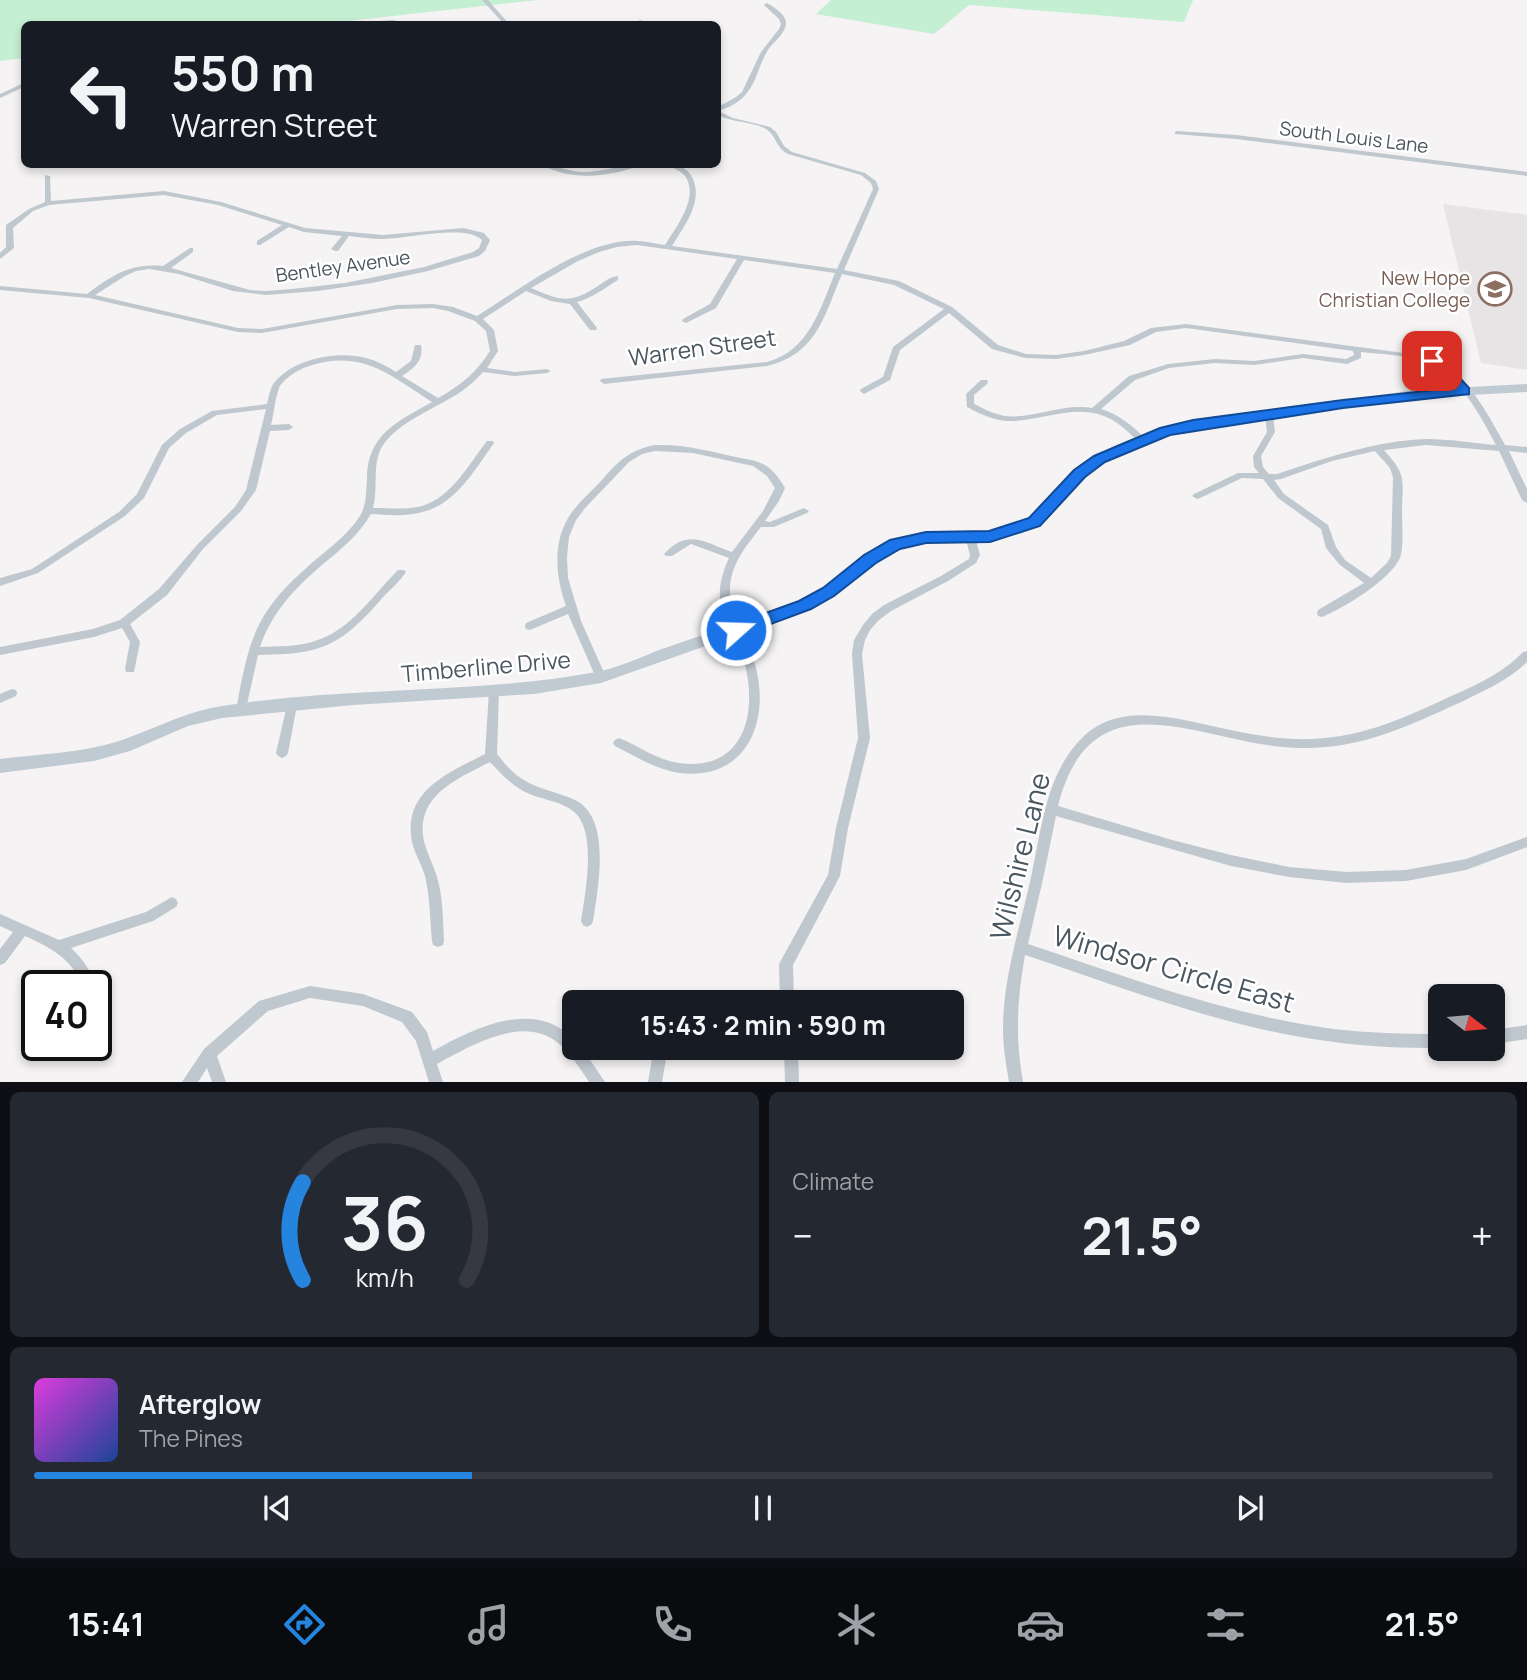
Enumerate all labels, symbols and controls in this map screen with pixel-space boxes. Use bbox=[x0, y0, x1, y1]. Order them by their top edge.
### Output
text: 550 m bbox=[171, 39, 315, 106]
icon: left bbox=[56, 49, 147, 140]
text: Warren Street bbox=[171, 103, 378, 147]
street label: South Louis Lane bbox=[1278, 115, 1430, 159]
street label: Bentley Avenue bbox=[274, 244, 412, 288]
place label: New Hope Christian College bbox=[1319, 265, 1470, 313]
school or university icon: New Hope Christian College bbox=[1476, 270, 1514, 308]
street label: Warren Street bbox=[626, 321, 778, 373]
pin bbox=[1402, 331, 1462, 391]
icon: arrive bbox=[1413, 342, 1451, 380]
position arrow bbox=[699, 593, 773, 667]
street label: Timberline Drive bbox=[400, 643, 572, 689]
street label: Wilshire Lane bbox=[980, 768, 1058, 944]
street label: Windsor Circle East bbox=[1049, 915, 1299, 1021]
speed limit sign: 40 bbox=[21, 970, 112, 1061]
north arrow bbox=[1428, 984, 1505, 1060]
map controls bbox=[1428, 984, 1505, 1061]
text: 15:43 · 2 min · 590 m bbox=[640, 1007, 886, 1043]
text: Climate bbox=[793, 1165, 874, 1197]
text: 36 bbox=[340, 1173, 428, 1273]
text: 21.5° bbox=[1081, 1200, 1203, 1271]
text: − bbox=[793, 1209, 813, 1261]
text: + bbox=[1471, 1209, 1493, 1261]
text: km/h bbox=[355, 1260, 413, 1295]
text: Afterglow bbox=[139, 1386, 261, 1422]
text: The Pines bbox=[139, 1422, 243, 1454]
icon: previous bbox=[258, 1489, 296, 1527]
icon: pause bbox=[744, 1489, 782, 1527]
icon: next bbox=[1231, 1489, 1269, 1527]
icon: directions bbox=[280, 1600, 329, 1649]
icon: music bbox=[464, 1600, 513, 1649]
icon: phone bbox=[648, 1600, 697, 1649]
icon: climate bbox=[832, 1600, 881, 1649]
icon: car bbox=[1016, 1600, 1065, 1649]
icon: filters bbox=[1201, 1600, 1250, 1649]
text: 15:41 bbox=[68, 1602, 145, 1646]
text: 21.5° bbox=[1385, 1602, 1459, 1646]

